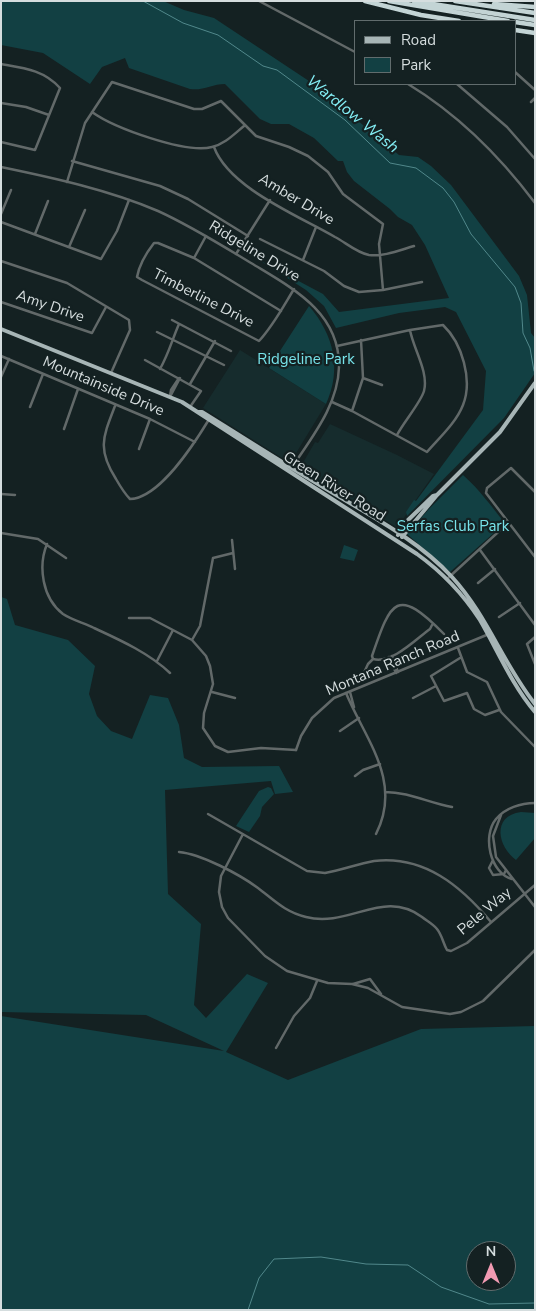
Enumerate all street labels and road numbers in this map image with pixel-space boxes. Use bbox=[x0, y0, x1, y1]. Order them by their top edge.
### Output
street label: Amber Drive bbox=[255, 170, 337, 230]
street label: Ridgeline Drive bbox=[205, 218, 303, 286]
street label: Timberline Drive bbox=[149, 266, 257, 332]
street label: Amy Drive bbox=[14, 287, 86, 327]
street label: Mountainside Drive bbox=[40, 353, 166, 421]
street label: Green River Road bbox=[279, 448, 389, 526]
street label: Montana Ranch Road bbox=[323, 628, 463, 700]
street label: Pele Way bbox=[454, 884, 516, 940]

